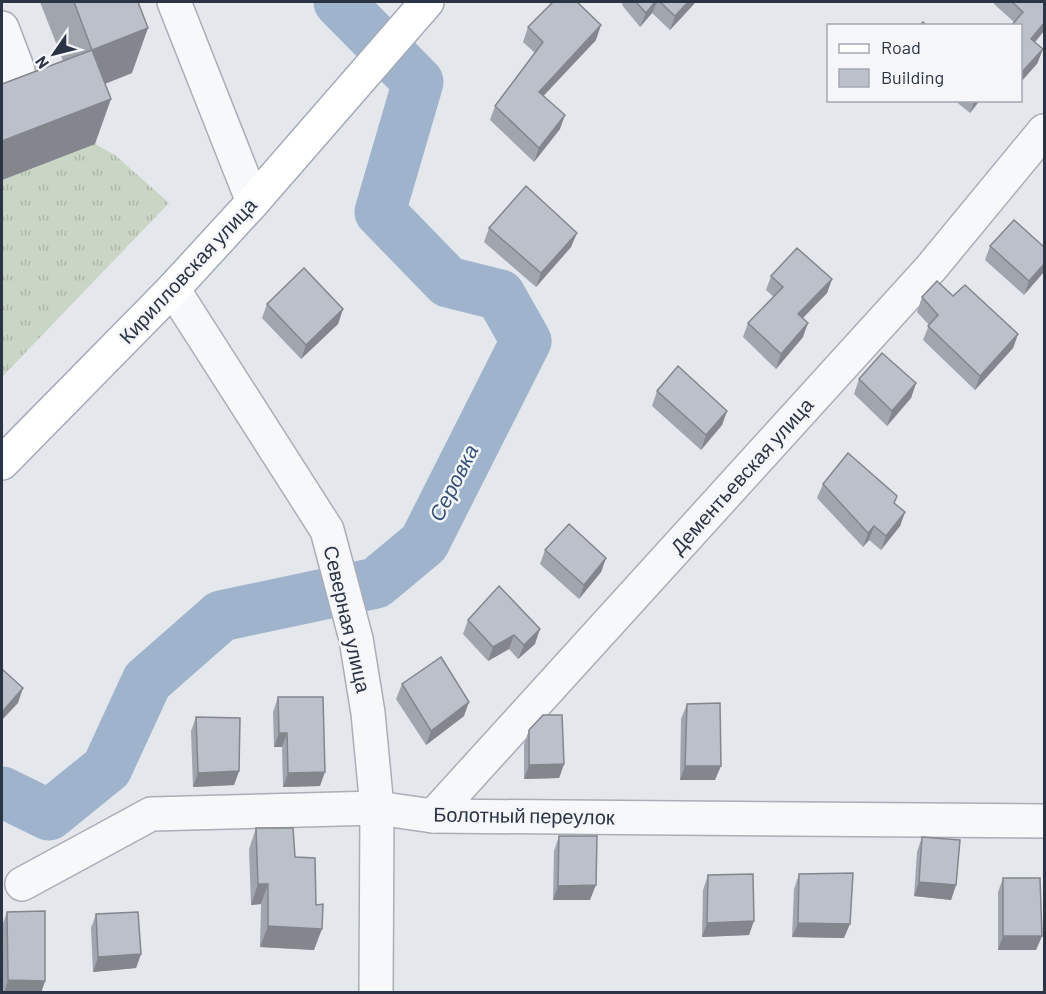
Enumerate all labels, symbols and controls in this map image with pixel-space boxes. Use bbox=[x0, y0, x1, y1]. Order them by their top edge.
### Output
north arrow bbox=[24, 24, 84, 84]
legend bbox=[827, 24, 1022, 102]
text: Road bbox=[881, 36, 921, 58]
text: N bbox=[30, 53, 52, 73]
text: Building bbox=[881, 66, 944, 88]
street label: Кирилловская улица bbox=[114, 192, 262, 348]
street label: Дементьевская улица bbox=[665, 392, 818, 558]
water label: Серовка bbox=[423, 440, 483, 525]
street label: Северная улица bbox=[319, 543, 377, 695]
street label: Болотный переулок bbox=[433, 801, 615, 829]

